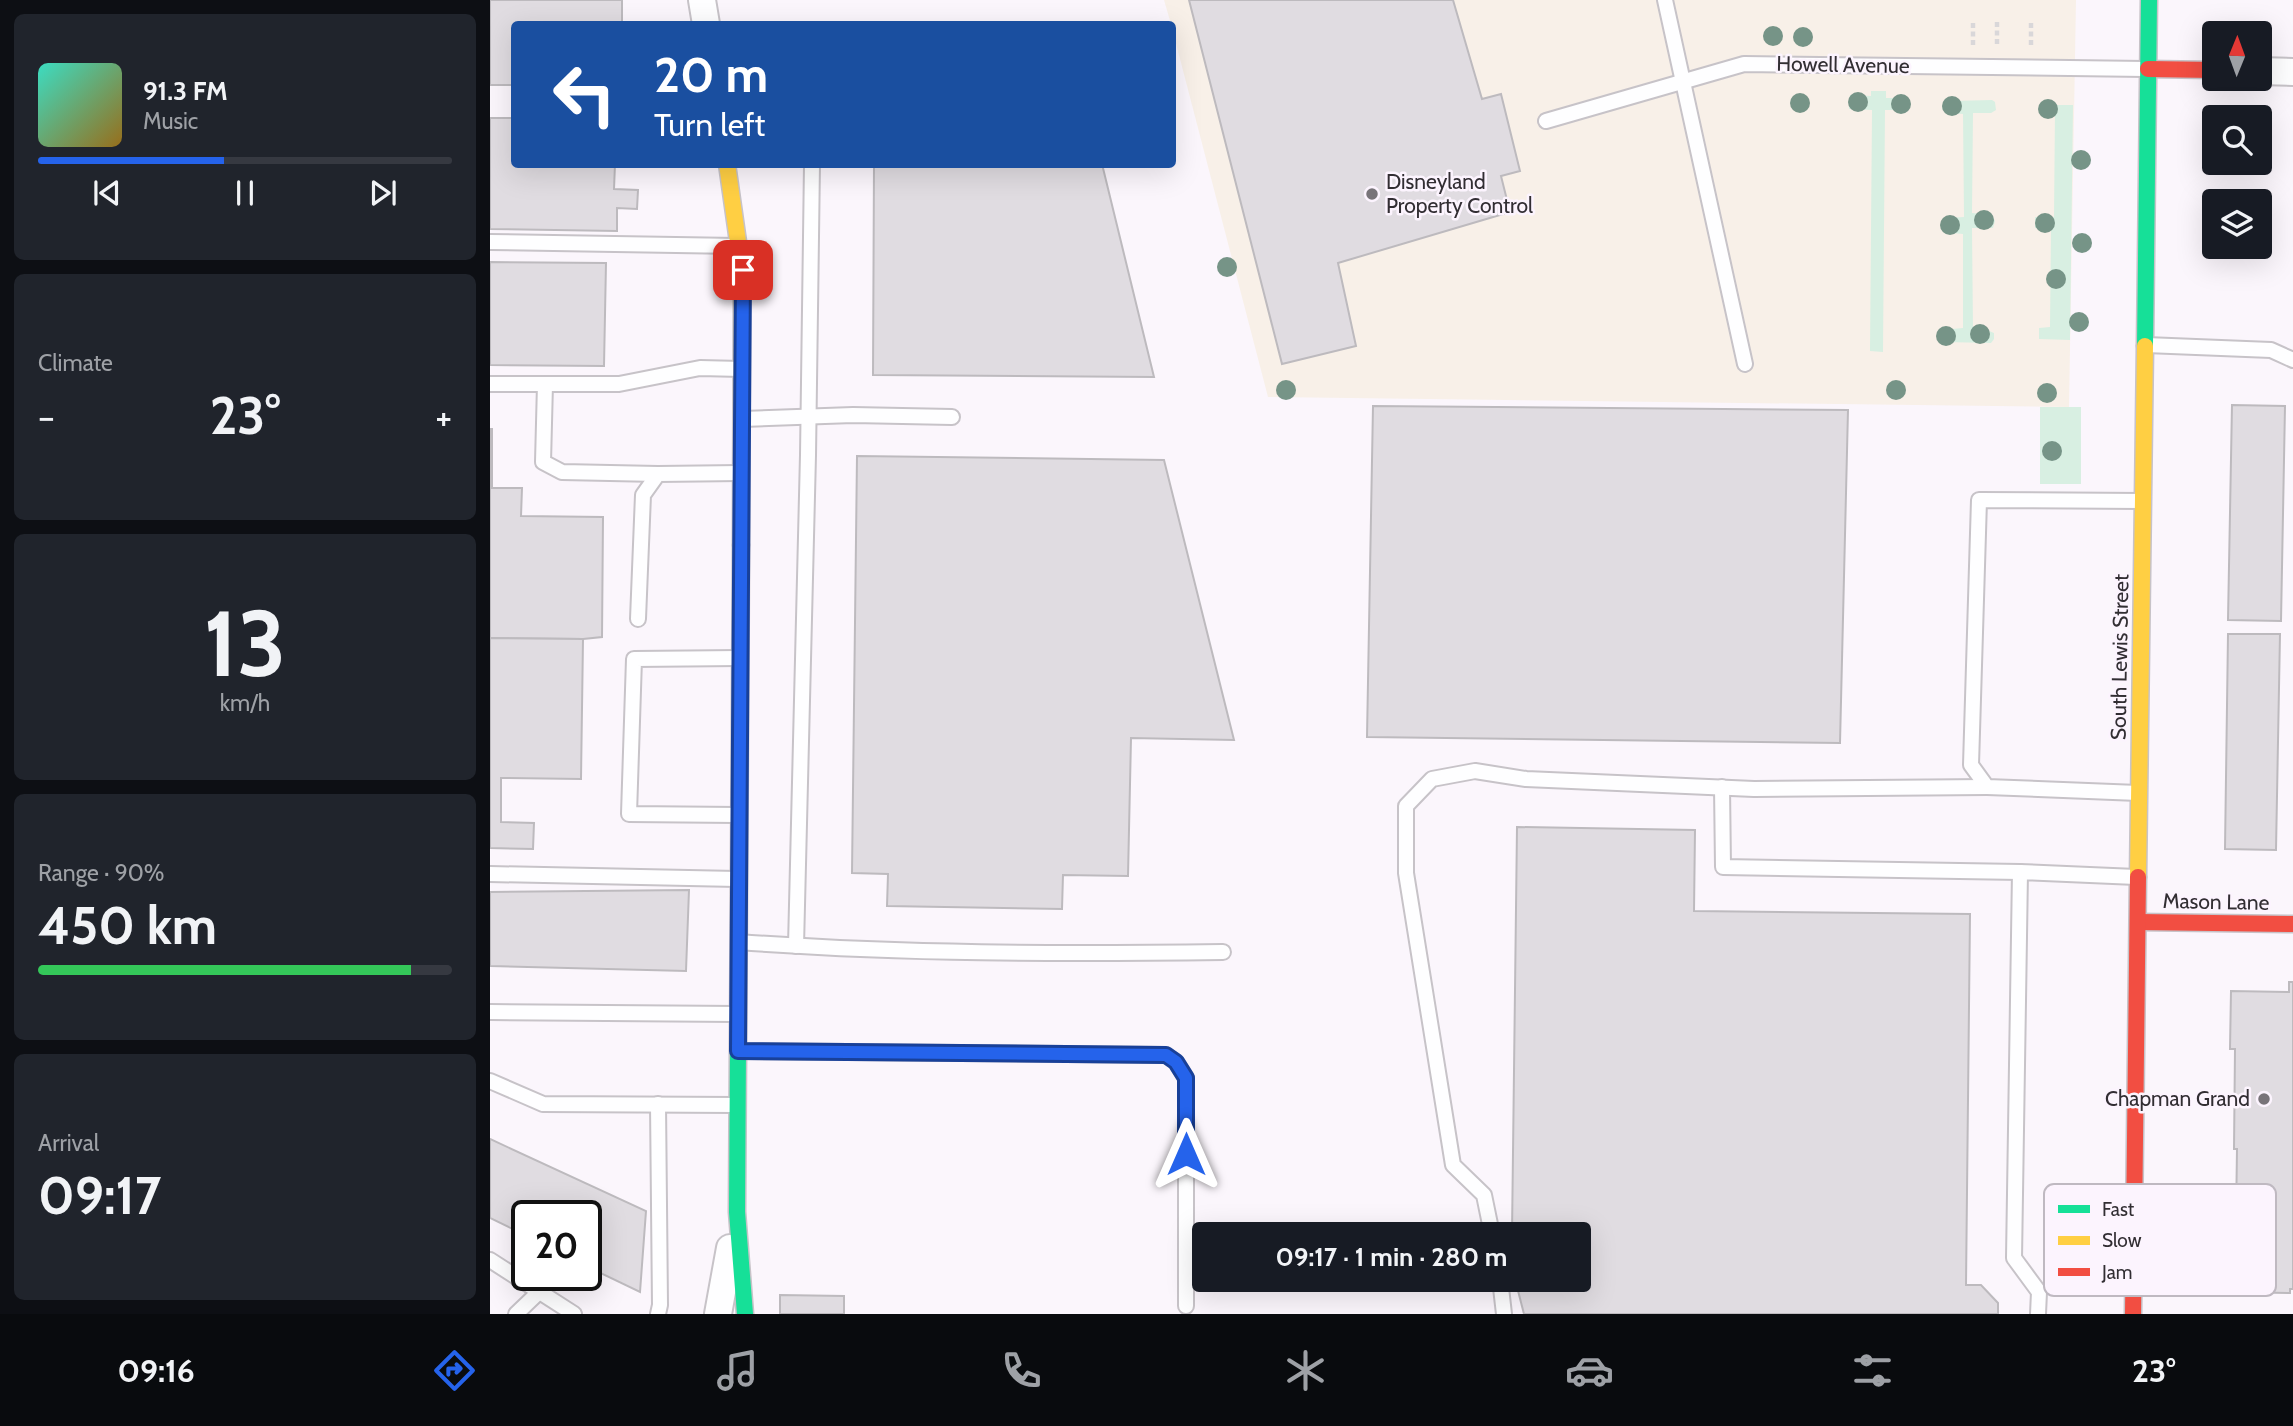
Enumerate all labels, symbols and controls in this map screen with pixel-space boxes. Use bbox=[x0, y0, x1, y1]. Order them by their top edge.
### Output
north arrow bbox=[2202, 21, 2272, 91]
map controls bbox=[2202, 21, 2272, 259]
text: 20 m bbox=[654, 45, 768, 104]
icon: left bbox=[539, 49, 630, 140]
street label: Howell Avenue bbox=[1776, 51, 1910, 78]
text: 91.3 FM bbox=[143, 75, 228, 107]
text: Turn left bbox=[654, 105, 765, 144]
button: search bbox=[2202, 105, 2272, 175]
text: Music bbox=[143, 107, 198, 135]
place label: Disneyland Property Control bbox=[1386, 169, 1533, 218]
icon: previous bbox=[88, 174, 126, 212]
icon: pause bbox=[226, 174, 264, 212]
icon: next bbox=[364, 174, 402, 212]
marker: Disneyland Property Control bbox=[1364, 186, 1380, 202]
button: layers bbox=[2202, 189, 2272, 259]
pin bbox=[713, 240, 773, 300]
icon: arrive bbox=[724, 251, 762, 289]
text: Climate bbox=[38, 349, 113, 377]
text: 23° bbox=[210, 384, 280, 447]
text: − bbox=[38, 393, 55, 440]
text: + bbox=[435, 393, 452, 440]
street label: South Lewis Street bbox=[2106, 574, 2133, 740]
text: 13 bbox=[204, 588, 286, 699]
text: km/h bbox=[220, 689, 270, 717]
text: Range · 90% bbox=[38, 859, 165, 887]
street label: Mason Lane bbox=[2162, 888, 2270, 915]
text: 450 km bbox=[38, 894, 217, 957]
place label: Chapman Grand bbox=[2105, 1086, 2250, 1111]
marker: Chapman Grand bbox=[2256, 1091, 2272, 1107]
position arrow bbox=[1149, 1117, 1223, 1191]
text: Arrival bbox=[38, 1129, 99, 1157]
text: 09:17 bbox=[38, 1164, 161, 1227]
legend bbox=[2044, 1184, 2276, 1296]
text: Fast bbox=[2102, 1198, 2135, 1221]
speed limit sign: 20 bbox=[511, 1200, 602, 1291]
text: Slow bbox=[2102, 1229, 2142, 1252]
text: 09:17 · 1 min · 280 m bbox=[1276, 1241, 1507, 1273]
text: Jam bbox=[2101, 1261, 2132, 1284]
icon: directions bbox=[430, 1346, 479, 1395]
icon: music bbox=[713, 1346, 762, 1395]
icon: phone bbox=[997, 1346, 1046, 1395]
icon: climate bbox=[1281, 1346, 1330, 1395]
icon: car bbox=[1565, 1346, 1614, 1395]
icon: filters bbox=[1848, 1346, 1897, 1395]
text: 09:16 bbox=[117, 1351, 195, 1390]
text: 23° bbox=[2132, 1351, 2176, 1390]

